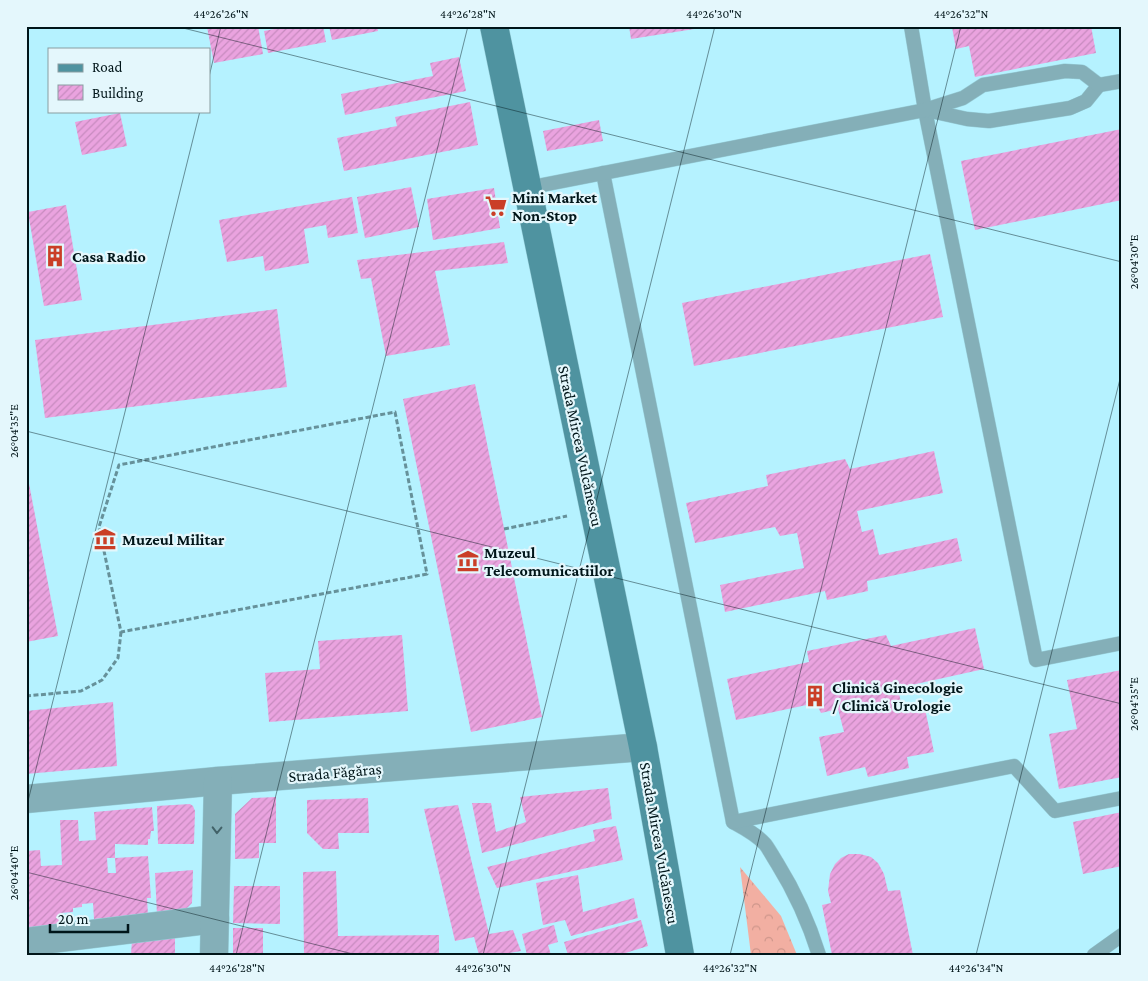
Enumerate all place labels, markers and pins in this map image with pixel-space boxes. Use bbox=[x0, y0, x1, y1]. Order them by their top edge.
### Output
place label: Mini Market Non-Stop bbox=[512, 189, 597, 224]
supermarket icon: Mini Market Non-Stop bbox=[483, 193, 509, 219]
building icon: Casa Radio bbox=[42, 243, 68, 269]
place label: Casa Radio bbox=[72, 248, 146, 265]
museum icon: Muzeul Militar bbox=[92, 526, 118, 552]
place label: Muzeul Militar bbox=[122, 531, 225, 548]
place label: Muzeul Telecomunicatiilor bbox=[484, 544, 614, 579]
museum icon: Muzeul Telecomunicatiilor bbox=[455, 548, 481, 574]
place label: Clinică Ginecologie / Clinică Urologie bbox=[832, 679, 964, 714]
building icon: Clinică Ginecologie / Clinică Urologie bbox=[802, 683, 828, 709]

